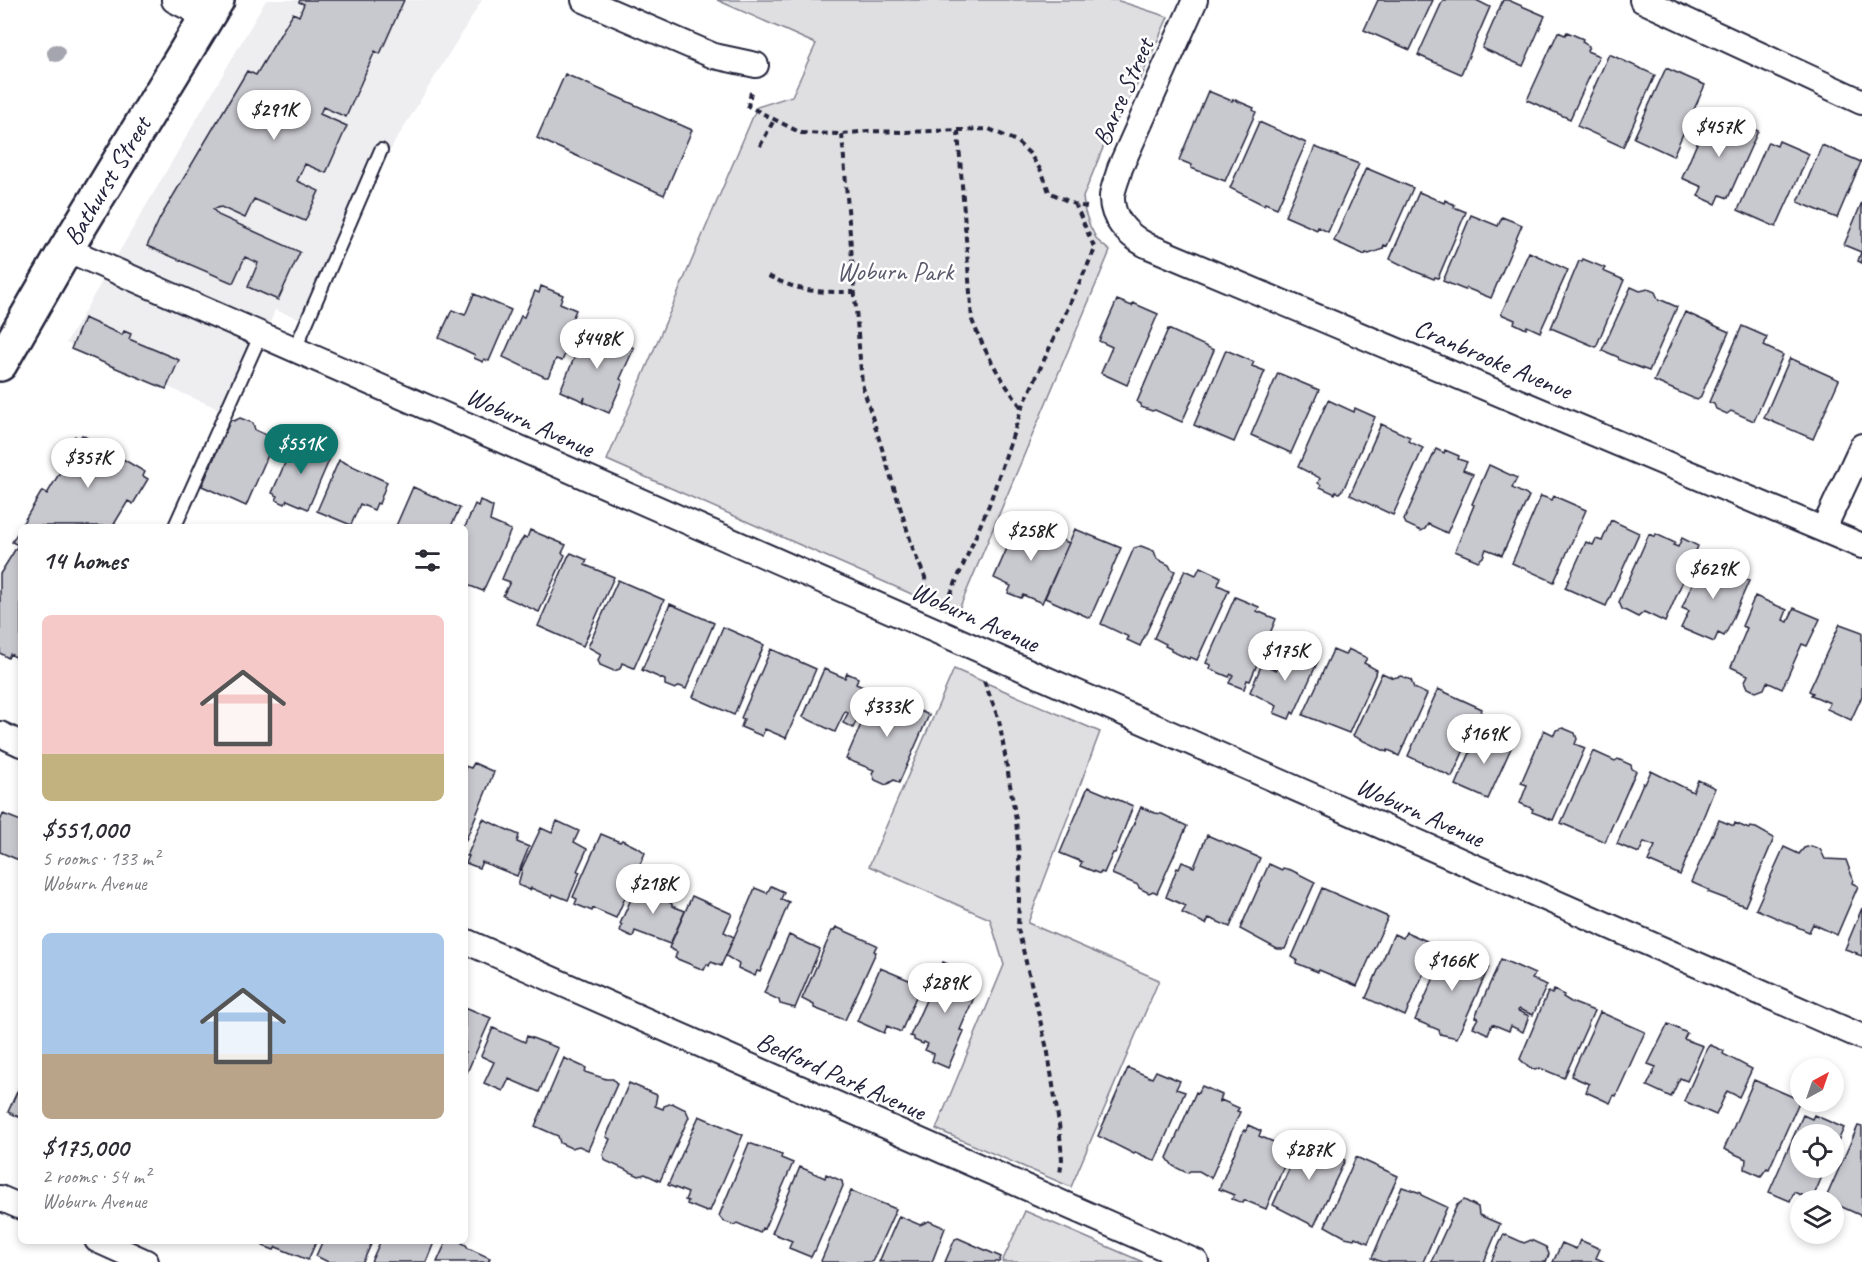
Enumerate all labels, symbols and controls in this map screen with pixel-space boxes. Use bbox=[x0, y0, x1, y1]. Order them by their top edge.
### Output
street label: Barse Street bbox=[1085, 31, 1162, 151]
pin: $291K bbox=[232, 90, 316, 141]
text: $291K bbox=[251, 97, 297, 122]
pin: $457K bbox=[1677, 107, 1761, 158]
street label: Bathurst Street bbox=[56, 109, 159, 251]
text: $457K bbox=[1696, 114, 1742, 139]
park label: Woburn Park bbox=[837, 255, 955, 288]
street label: Cranbrooke Avenue bbox=[1409, 311, 1579, 408]
pin: $448K bbox=[555, 319, 639, 370]
text: $448K bbox=[574, 326, 620, 351]
street label: Woburn Avenue bbox=[461, 379, 600, 465]
pin: $551K bbox=[259, 424, 343, 475]
text: $551K bbox=[278, 431, 324, 456]
pin: $357K bbox=[46, 438, 130, 489]
text: $357K bbox=[65, 445, 111, 470]
pin: $258K bbox=[989, 511, 1073, 562]
text: $258K bbox=[1008, 518, 1054, 543]
text: 14 homes bbox=[42, 544, 127, 577]
icon: filters bbox=[411, 544, 444, 577]
pin: $629K bbox=[1671, 549, 1755, 600]
text: $629K bbox=[1690, 556, 1736, 581]
street label: Woburn Avenue bbox=[906, 574, 1045, 660]
pin: $175K bbox=[1243, 631, 1327, 682]
text: $175K bbox=[1262, 638, 1308, 663]
icon: home bbox=[189, 654, 297, 762]
pin: $333K bbox=[845, 687, 929, 738]
text: $333K bbox=[864, 694, 910, 719]
pin: $169K bbox=[1442, 714, 1526, 765]
text: $169K bbox=[1461, 721, 1507, 746]
street label: Woburn Avenue bbox=[1351, 769, 1490, 855]
text: $551,000 bbox=[42, 813, 128, 846]
text: 5 rooms · 133 m² bbox=[42, 846, 159, 871]
pin: $218K bbox=[611, 864, 695, 915]
text: Woburn Avenue bbox=[42, 871, 147, 896]
text: $218K bbox=[630, 871, 676, 896]
pin: $166K bbox=[1410, 941, 1494, 992]
text: $166K bbox=[1429, 948, 1476, 973]
pin: $289K bbox=[903, 963, 987, 1014]
text: $289K bbox=[922, 970, 968, 995]
icon: home bbox=[189, 972, 297, 1080]
street label: Bedford Park Avenue bbox=[751, 1024, 932, 1129]
north arrow bbox=[1790, 1058, 1844, 1112]
map controls bbox=[1790, 1058, 1844, 1244]
button: locate bbox=[1790, 1124, 1844, 1178]
pin: $287K bbox=[1267, 1130, 1351, 1181]
text: $175,000 bbox=[42, 1131, 129, 1164]
text: $287K bbox=[1286, 1137, 1332, 1162]
text: 2 rooms · 54 m² bbox=[42, 1164, 150, 1189]
text: Woburn Avenue bbox=[42, 1189, 147, 1214]
button: layers bbox=[1790, 1190, 1844, 1244]

